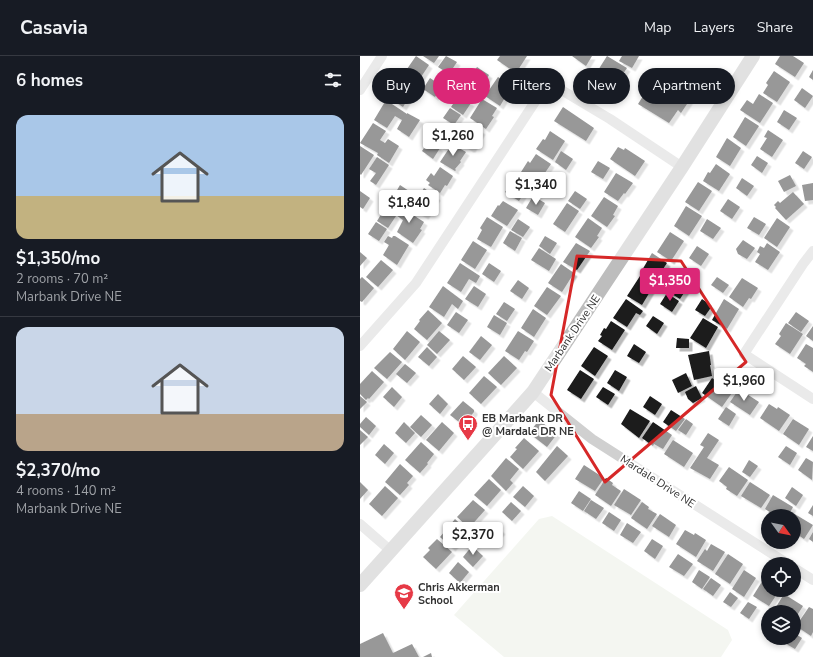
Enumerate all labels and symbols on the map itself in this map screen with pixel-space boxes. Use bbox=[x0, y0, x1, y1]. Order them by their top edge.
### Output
pin: $1,260 bbox=[420, 123, 486, 157]
pin: $1,340 bbox=[503, 172, 569, 206]
pin: $1,840 bbox=[376, 190, 442, 224]
pin: $1,350 bbox=[637, 268, 703, 302]
street label: Marbank Drive NE bbox=[541, 292, 604, 375]
pin: $1,960 bbox=[711, 368, 777, 402]
place label: EB Marbank DR @ Mardale DR NE bbox=[482, 411, 574, 439]
bus stop icon: EB Marbank DR @ Mardale DR NE bbox=[457, 413, 479, 441]
street label: Mardale Drive NE bbox=[617, 452, 698, 511]
north arrow bbox=[761, 509, 801, 549]
pin: $2,370 bbox=[440, 522, 506, 556]
place label: Chris Akkerman School bbox=[418, 580, 500, 608]
school or university icon: Chris Akkerman School bbox=[393, 582, 415, 610]

